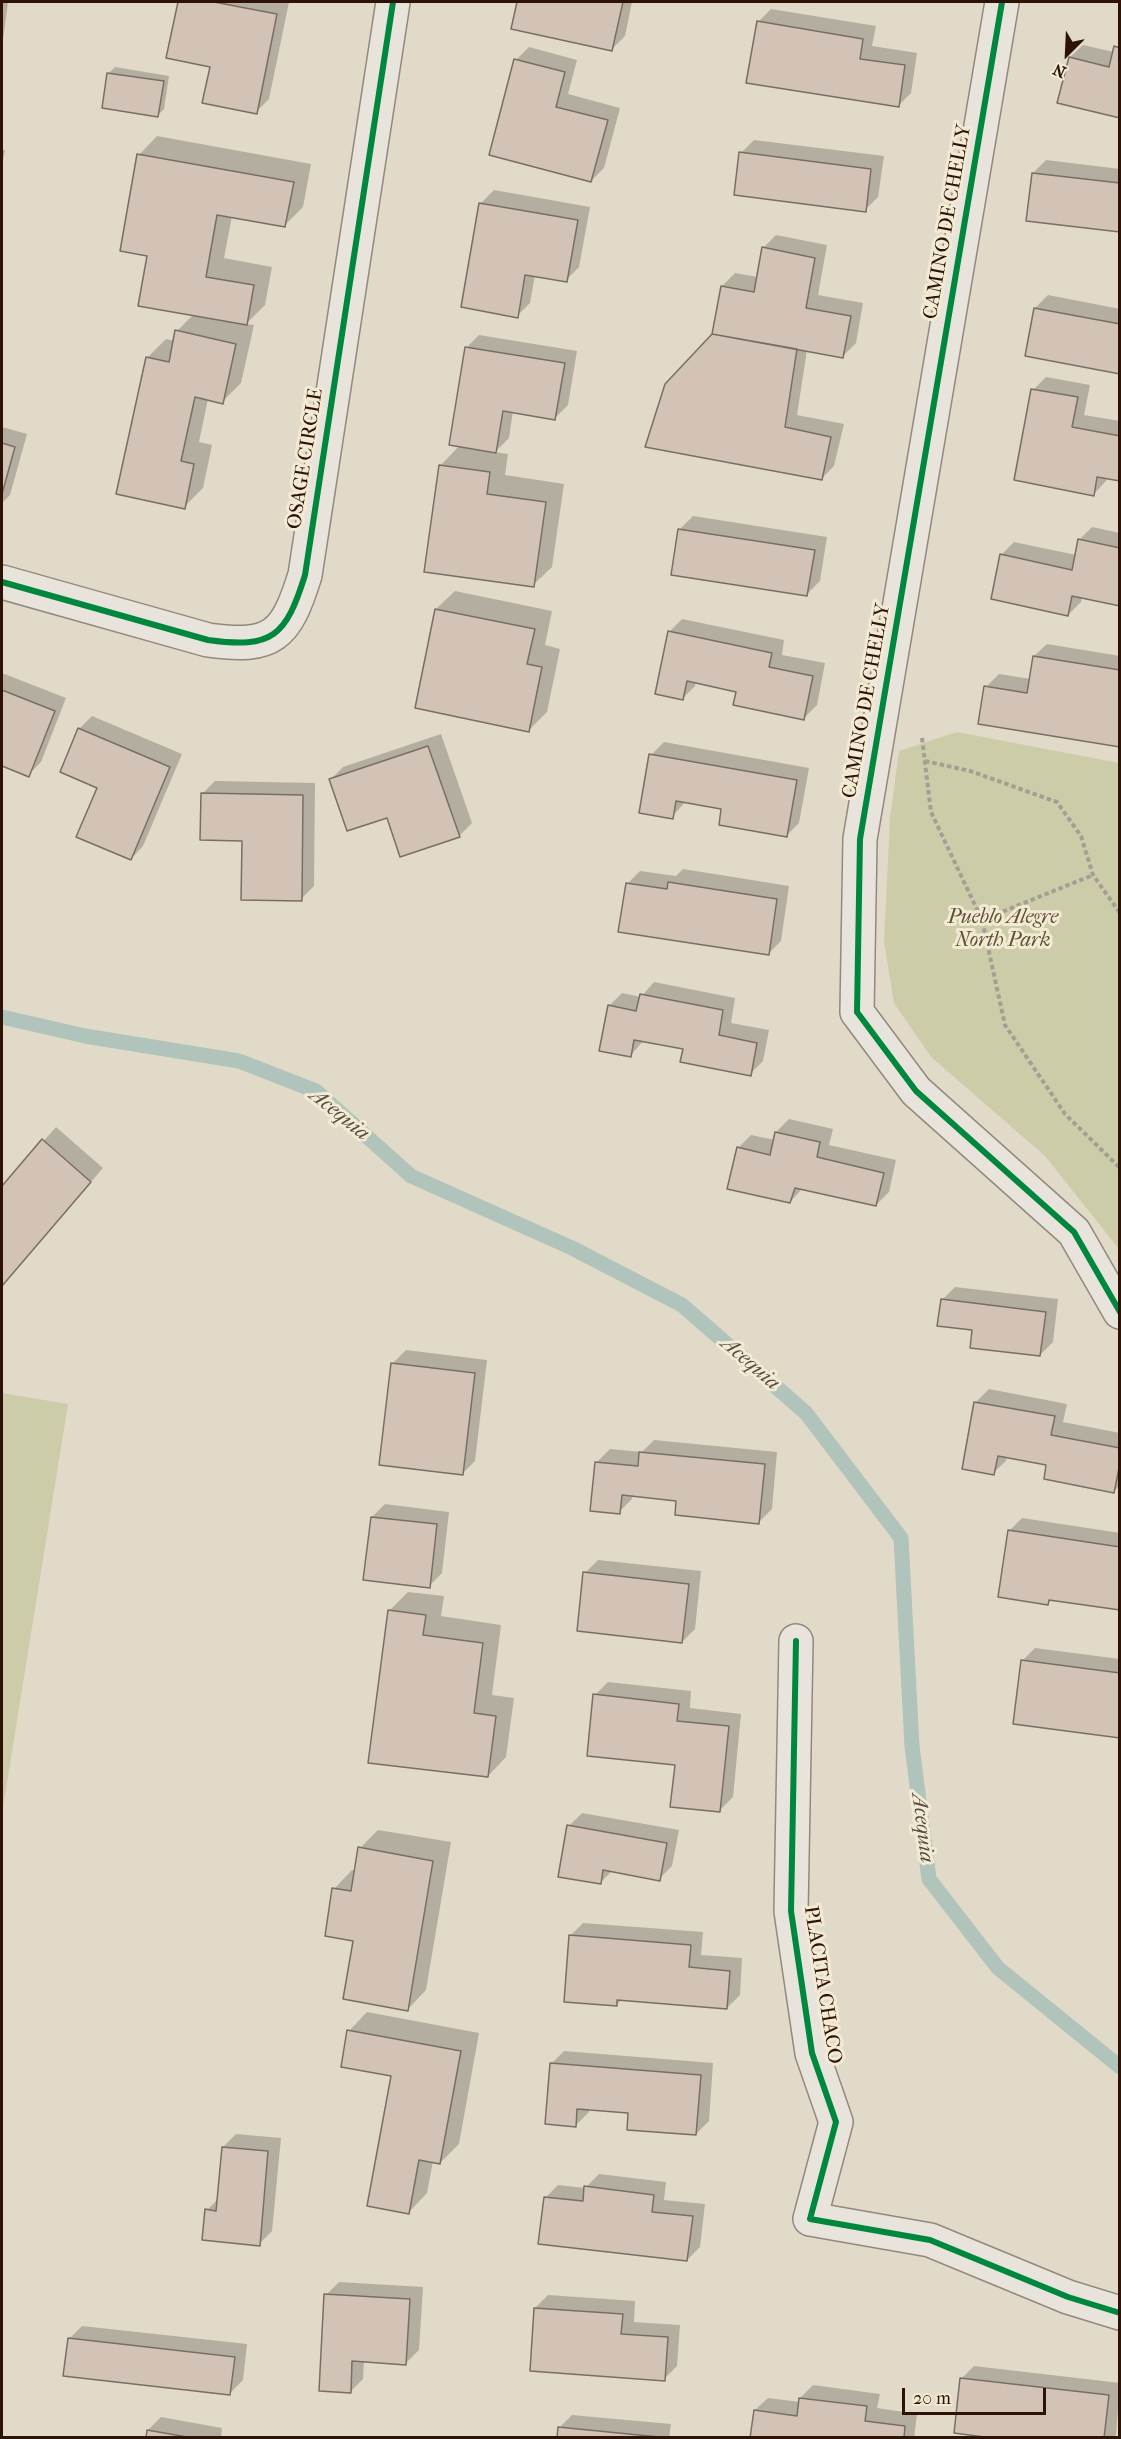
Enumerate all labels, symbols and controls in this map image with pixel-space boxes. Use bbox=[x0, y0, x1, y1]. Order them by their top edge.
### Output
north arrow bbox=[1037, 24, 1097, 84]
text: N bbox=[1050, 60, 1069, 82]
street label: CAMINO DE CHELLY bbox=[919, 123, 977, 321]
street label: OSAGE CIRCLE bbox=[283, 387, 329, 531]
street label: CAMINO DE CHELLY bbox=[838, 602, 896, 800]
park label: Pueblo Alegre North Park bbox=[948, 906, 1058, 953]
water label: Acequia bbox=[304, 1083, 374, 1147]
water label: Acequia bbox=[716, 1332, 784, 1396]
water label: Acequia bbox=[905, 1792, 939, 1864]
street label: PLACITA CHACO bbox=[798, 1904, 846, 2066]
scale bar bbox=[905, 2376, 1049, 2414]
text: 20 m bbox=[913, 2388, 951, 2409]

